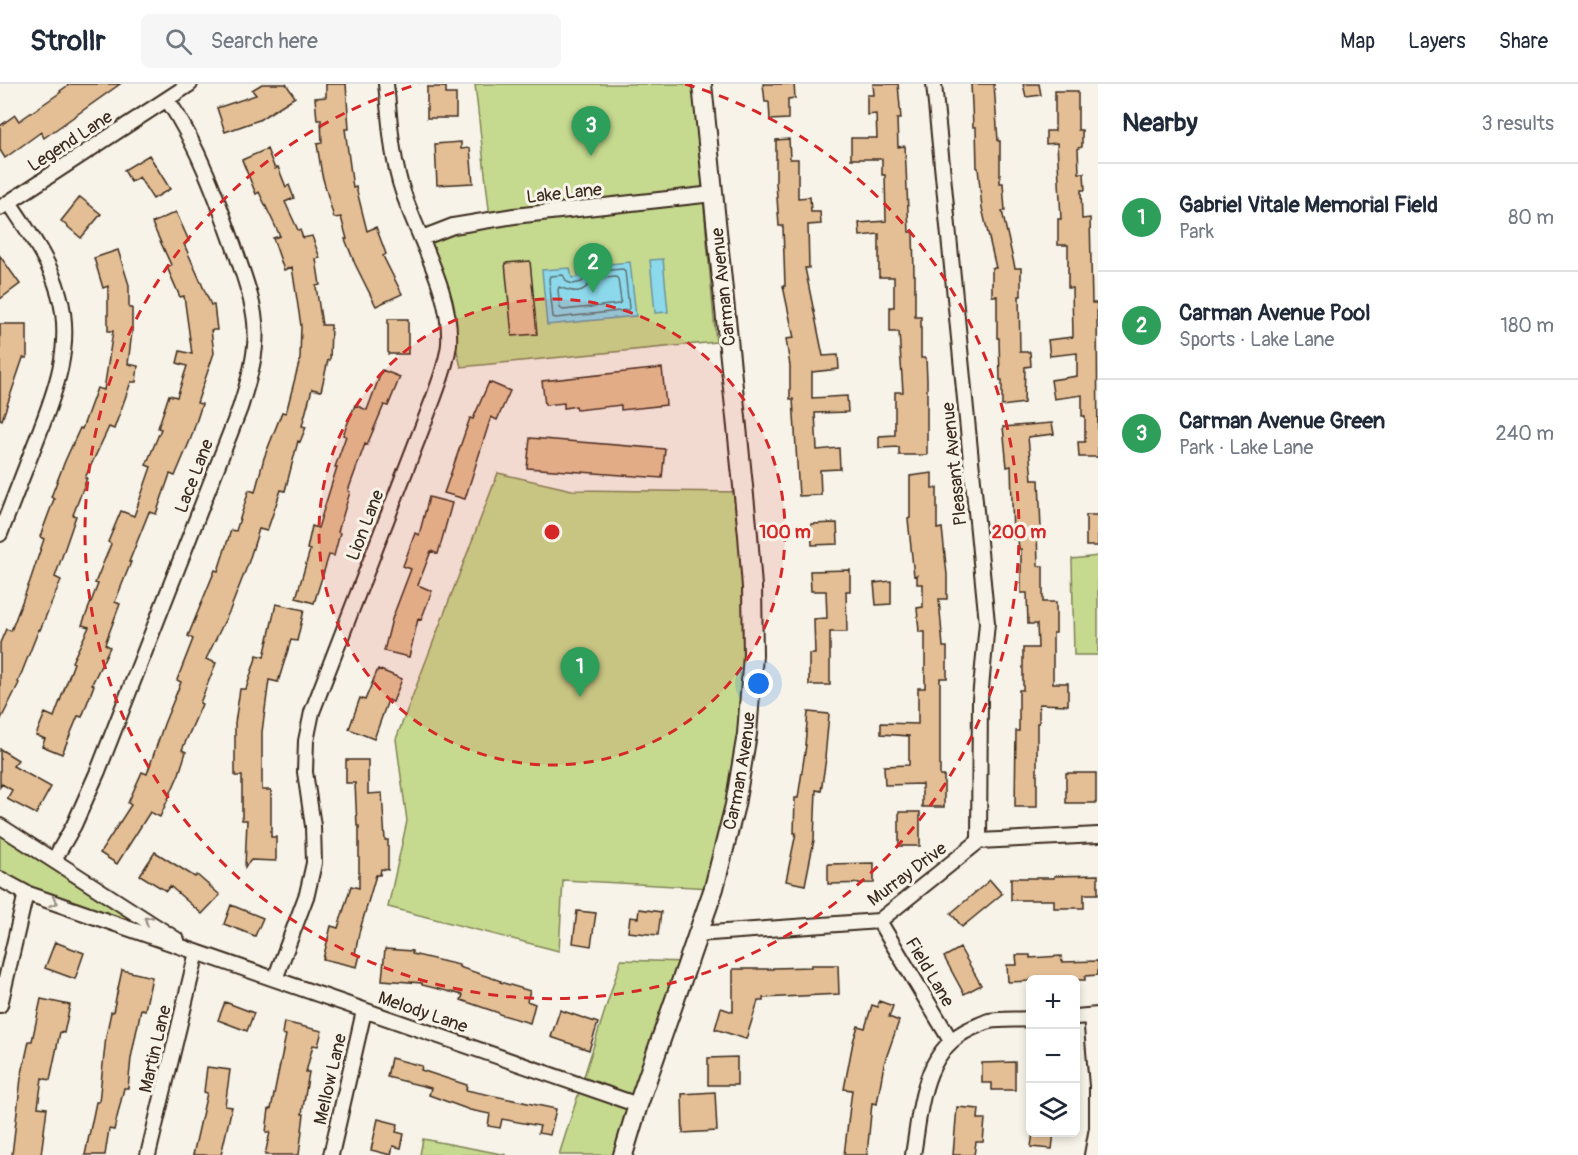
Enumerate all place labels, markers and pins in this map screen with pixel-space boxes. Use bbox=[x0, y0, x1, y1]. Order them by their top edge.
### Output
pin: 3 bbox=[572, 106, 610, 156]
pin: 2 bbox=[574, 244, 612, 293]
centre of rings bbox=[542, 522, 562, 542]
pin: 1 bbox=[560, 648, 600, 697]

